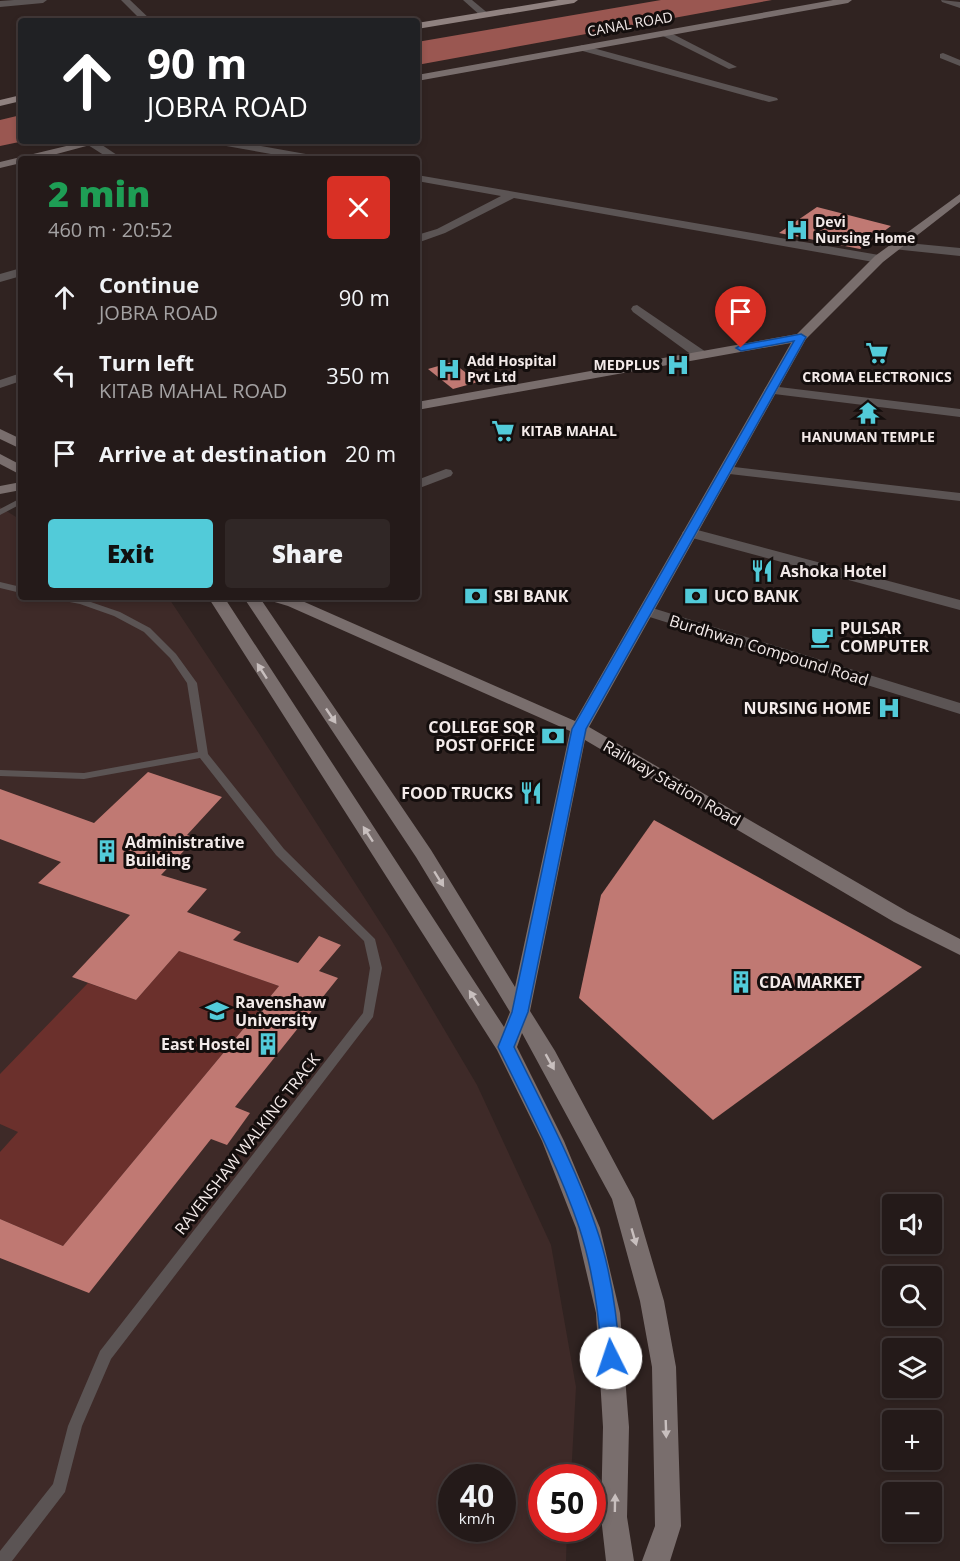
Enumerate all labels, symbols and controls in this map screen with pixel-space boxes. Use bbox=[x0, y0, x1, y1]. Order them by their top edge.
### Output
street label: CANAL ROAD bbox=[586, 7, 674, 40]
text: 90 m bbox=[147, 34, 247, 91]
icon: ahead bbox=[48, 42, 126, 120]
text: JOBRA ROAD bbox=[147, 88, 308, 125]
text: 2 min bbox=[48, 169, 150, 218]
button: close bbox=[327, 176, 390, 239]
place label: Devi Nursing Home bbox=[815, 212, 915, 247]
text: 460 m · 20:52 bbox=[48, 216, 173, 243]
hospital icon: Devi Nursing Home bbox=[784, 217, 810, 243]
text: Continue bbox=[99, 269, 199, 299]
icon: ahead bbox=[48, 281, 81, 314]
text: 90 m bbox=[339, 282, 390, 312]
pin bbox=[715, 286, 766, 348]
icon: arrive bbox=[724, 295, 757, 328]
text: JOBRA ROAD bbox=[99, 299, 218, 326]
supermarket icon: CROMA ELECTRONICS bbox=[864, 340, 890, 366]
text: Turn left bbox=[99, 347, 194, 377]
place label: Add Hospital Pvt Ltd bbox=[467, 351, 556, 386]
hospital icon: MEDPLUS bbox=[665, 352, 691, 378]
place label: MEDPLUS bbox=[594, 355, 660, 374]
hospital icon: Add Hospital Pvt Ltd bbox=[436, 356, 462, 382]
icon: left bbox=[48, 359, 81, 392]
text: 350 m bbox=[326, 360, 390, 390]
place label: CROMA ELECTRONICS bbox=[802, 367, 952, 386]
text: KITAB MAHAL ROAD bbox=[99, 377, 287, 404]
temple icon: HANUMAN TEMPLE bbox=[855, 400, 881, 426]
supermarket icon: KITAB MAHAL bbox=[490, 418, 516, 444]
place label: KITAB MAHAL bbox=[521, 421, 617, 440]
place label: HANUMAN TEMPLE bbox=[801, 427, 935, 446]
icon: arrive bbox=[48, 437, 81, 470]
text: Arrive at destination bbox=[99, 438, 327, 468]
text: 20 m bbox=[345, 438, 396, 468]
button: Exit bbox=[48, 519, 213, 588]
button: Share bbox=[225, 519, 390, 588]
restaurant icon: Ashoka Hotel bbox=[749, 558, 775, 584]
place label: Ashoka Hotel bbox=[780, 560, 887, 582]
bank icon: SBI BANK bbox=[463, 583, 489, 609]
bank icon: UCO BANK bbox=[683, 583, 709, 609]
place label: SBI BANK bbox=[494, 585, 569, 607]
place label: UCO BANK bbox=[714, 585, 799, 607]
street label: Burdhwan Compound Road bbox=[667, 609, 871, 691]
place label: PULSAR COMPUTER bbox=[840, 617, 929, 657]
cafe icon: PULSAR COMPUTER bbox=[809, 624, 835, 650]
one-way arrow bbox=[256, 663, 267, 679]
hospital icon: NURSING HOME bbox=[876, 695, 902, 721]
place label: NURSING HOME bbox=[743, 697, 871, 719]
one-way arrow bbox=[325, 708, 336, 724]
place label: COLLEGE SQR POST OFFICE bbox=[428, 716, 535, 756]
bank icon: COLLEGE SQR POST OFFICE bbox=[540, 723, 566, 749]
street label: Railway Station Road bbox=[599, 735, 745, 831]
restaurant icon: FOOD TRUCKS bbox=[518, 780, 544, 806]
place label: FOOD TRUCKS bbox=[401, 782, 513, 804]
one-way arrow bbox=[363, 826, 374, 842]
place label: Administrative Building bbox=[125, 831, 244, 871]
building icon: Administrative Building bbox=[94, 838, 120, 864]
one-way arrow bbox=[433, 871, 444, 887]
building icon: CDA MARKET bbox=[728, 969, 754, 995]
place label: CDA MARKET bbox=[759, 971, 862, 993]
one-way arrow bbox=[469, 990, 480, 1006]
place label: Ravenshaw University bbox=[235, 991, 326, 1031]
school or university icon: Ravenshaw University bbox=[204, 998, 230, 1024]
building icon: East Hostel bbox=[255, 1031, 281, 1057]
place label: East Hostel bbox=[161, 1033, 250, 1055]
street label: RAVENSHAW WALKING TRACK bbox=[169, 1049, 325, 1239]
one-way arrow bbox=[545, 1054, 555, 1071]
map controls bbox=[882, 1194, 942, 1542]
button: sound bbox=[882, 1194, 942, 1254]
one-way arrow bbox=[630, 1228, 639, 1246]
button: search bbox=[882, 1266, 942, 1326]
position arrow bbox=[579, 1326, 643, 1390]
button: layers bbox=[882, 1338, 942, 1398]
button: + bbox=[882, 1410, 942, 1470]
one-way arrow bbox=[661, 1419, 670, 1438]
speed limit sign: 50 bbox=[528, 1464, 606, 1542]
text: 40 bbox=[460, 1475, 494, 1516]
button: − bbox=[882, 1482, 942, 1542]
one-way arrow bbox=[610, 1493, 619, 1512]
text: km/h bbox=[459, 1508, 495, 1528]

